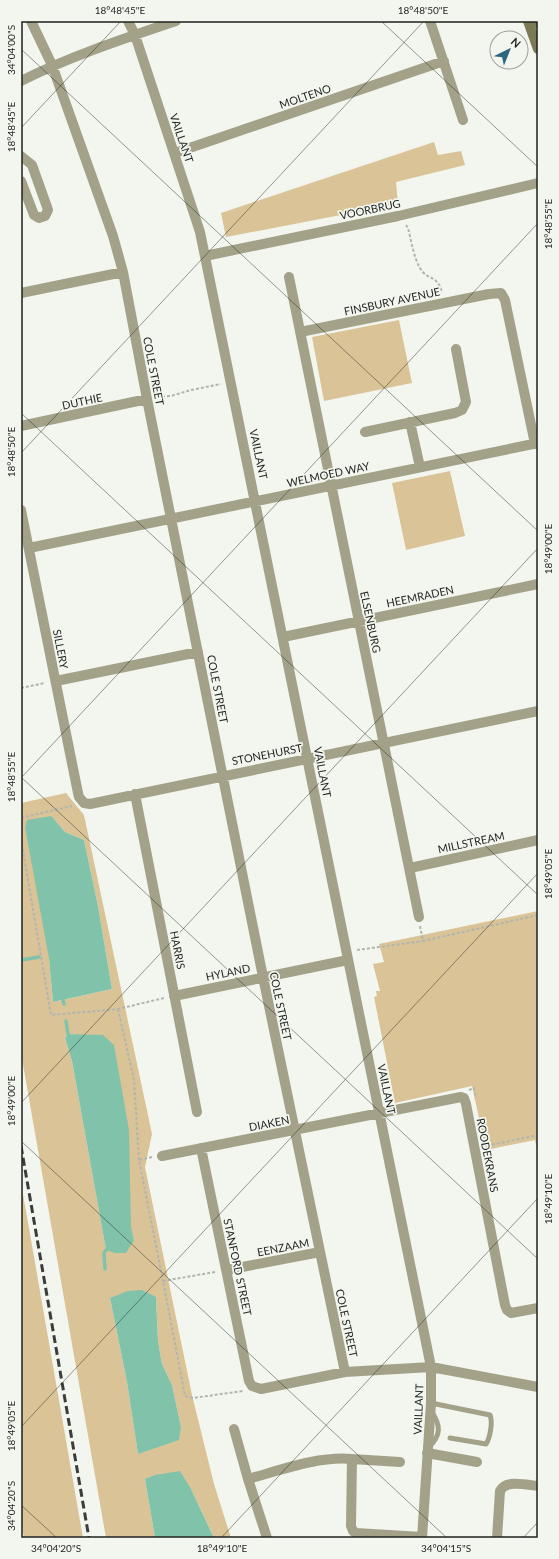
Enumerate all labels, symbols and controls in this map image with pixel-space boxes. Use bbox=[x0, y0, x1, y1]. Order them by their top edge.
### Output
text: 18°48'45"E bbox=[95, 4, 145, 16]
text: 18°48'50"E bbox=[398, 4, 448, 16]
text: 34°04'00"S bbox=[5, 25, 17, 75]
north arrow bbox=[489, 30, 529, 70]
text: N bbox=[509, 35, 524, 50]
street label: MOLTENO bbox=[278, 81, 333, 111]
text: 18°48'45"E bbox=[5, 102, 17, 152]
street label: VAILLANT bbox=[168, 112, 197, 165]
street label: VOORBRUG bbox=[338, 196, 402, 222]
text: 18°48'55"E bbox=[542, 199, 554, 249]
street label: FINSBURY AVENUE bbox=[343, 284, 441, 318]
street label: COLE STREET bbox=[141, 336, 167, 407]
street label: DUTHIE bbox=[61, 390, 103, 412]
text: 18°48'50"E bbox=[5, 427, 17, 477]
street label: VAILLANT bbox=[247, 428, 271, 481]
street label: WELMOED WAY bbox=[285, 459, 371, 489]
text: 18°49'00"E bbox=[542, 524, 554, 574]
street label: HEEMRADEN bbox=[385, 582, 455, 610]
street label: ELSENBURG bbox=[358, 590, 384, 654]
street label: SILLERY bbox=[51, 628, 71, 670]
street label: COLE STREET bbox=[205, 654, 231, 725]
street label: STONEHURST bbox=[231, 741, 304, 767]
street label: VAILLANT bbox=[312, 746, 334, 799]
text: 18°48'55"E bbox=[5, 752, 17, 802]
street label: MILLSTREAM bbox=[436, 829, 506, 855]
text: 18°49'05"E bbox=[542, 849, 554, 899]
street label: HARRIS bbox=[168, 930, 188, 970]
street label: HYLAND bbox=[205, 961, 251, 983]
street label: COLE STREET bbox=[267, 971, 295, 1042]
street label: VAILLANT bbox=[375, 1063, 399, 1116]
text: 18°49'00"E bbox=[5, 1076, 17, 1126]
street label: DIAKEN bbox=[248, 1113, 290, 1133]
street label: ROODEKRANS bbox=[474, 1117, 502, 1193]
text: 18°49'10"E bbox=[542, 1174, 554, 1224]
street label: STANFORD STREET bbox=[221, 1217, 255, 1317]
street label: EENZAAM bbox=[256, 1236, 310, 1258]
street label: COLE STREET bbox=[333, 1288, 361, 1359]
street label: VAILLANT bbox=[411, 1383, 425, 1435]
text: 18°49'05"E bbox=[5, 1401, 17, 1451]
text: 34°04'20"S bbox=[5, 1481, 17, 1531]
text: 34°04'20"S bbox=[31, 1542, 81, 1554]
text: 18°49'10"E bbox=[197, 1542, 247, 1554]
text: 34°04'15"S bbox=[421, 1542, 471, 1554]

